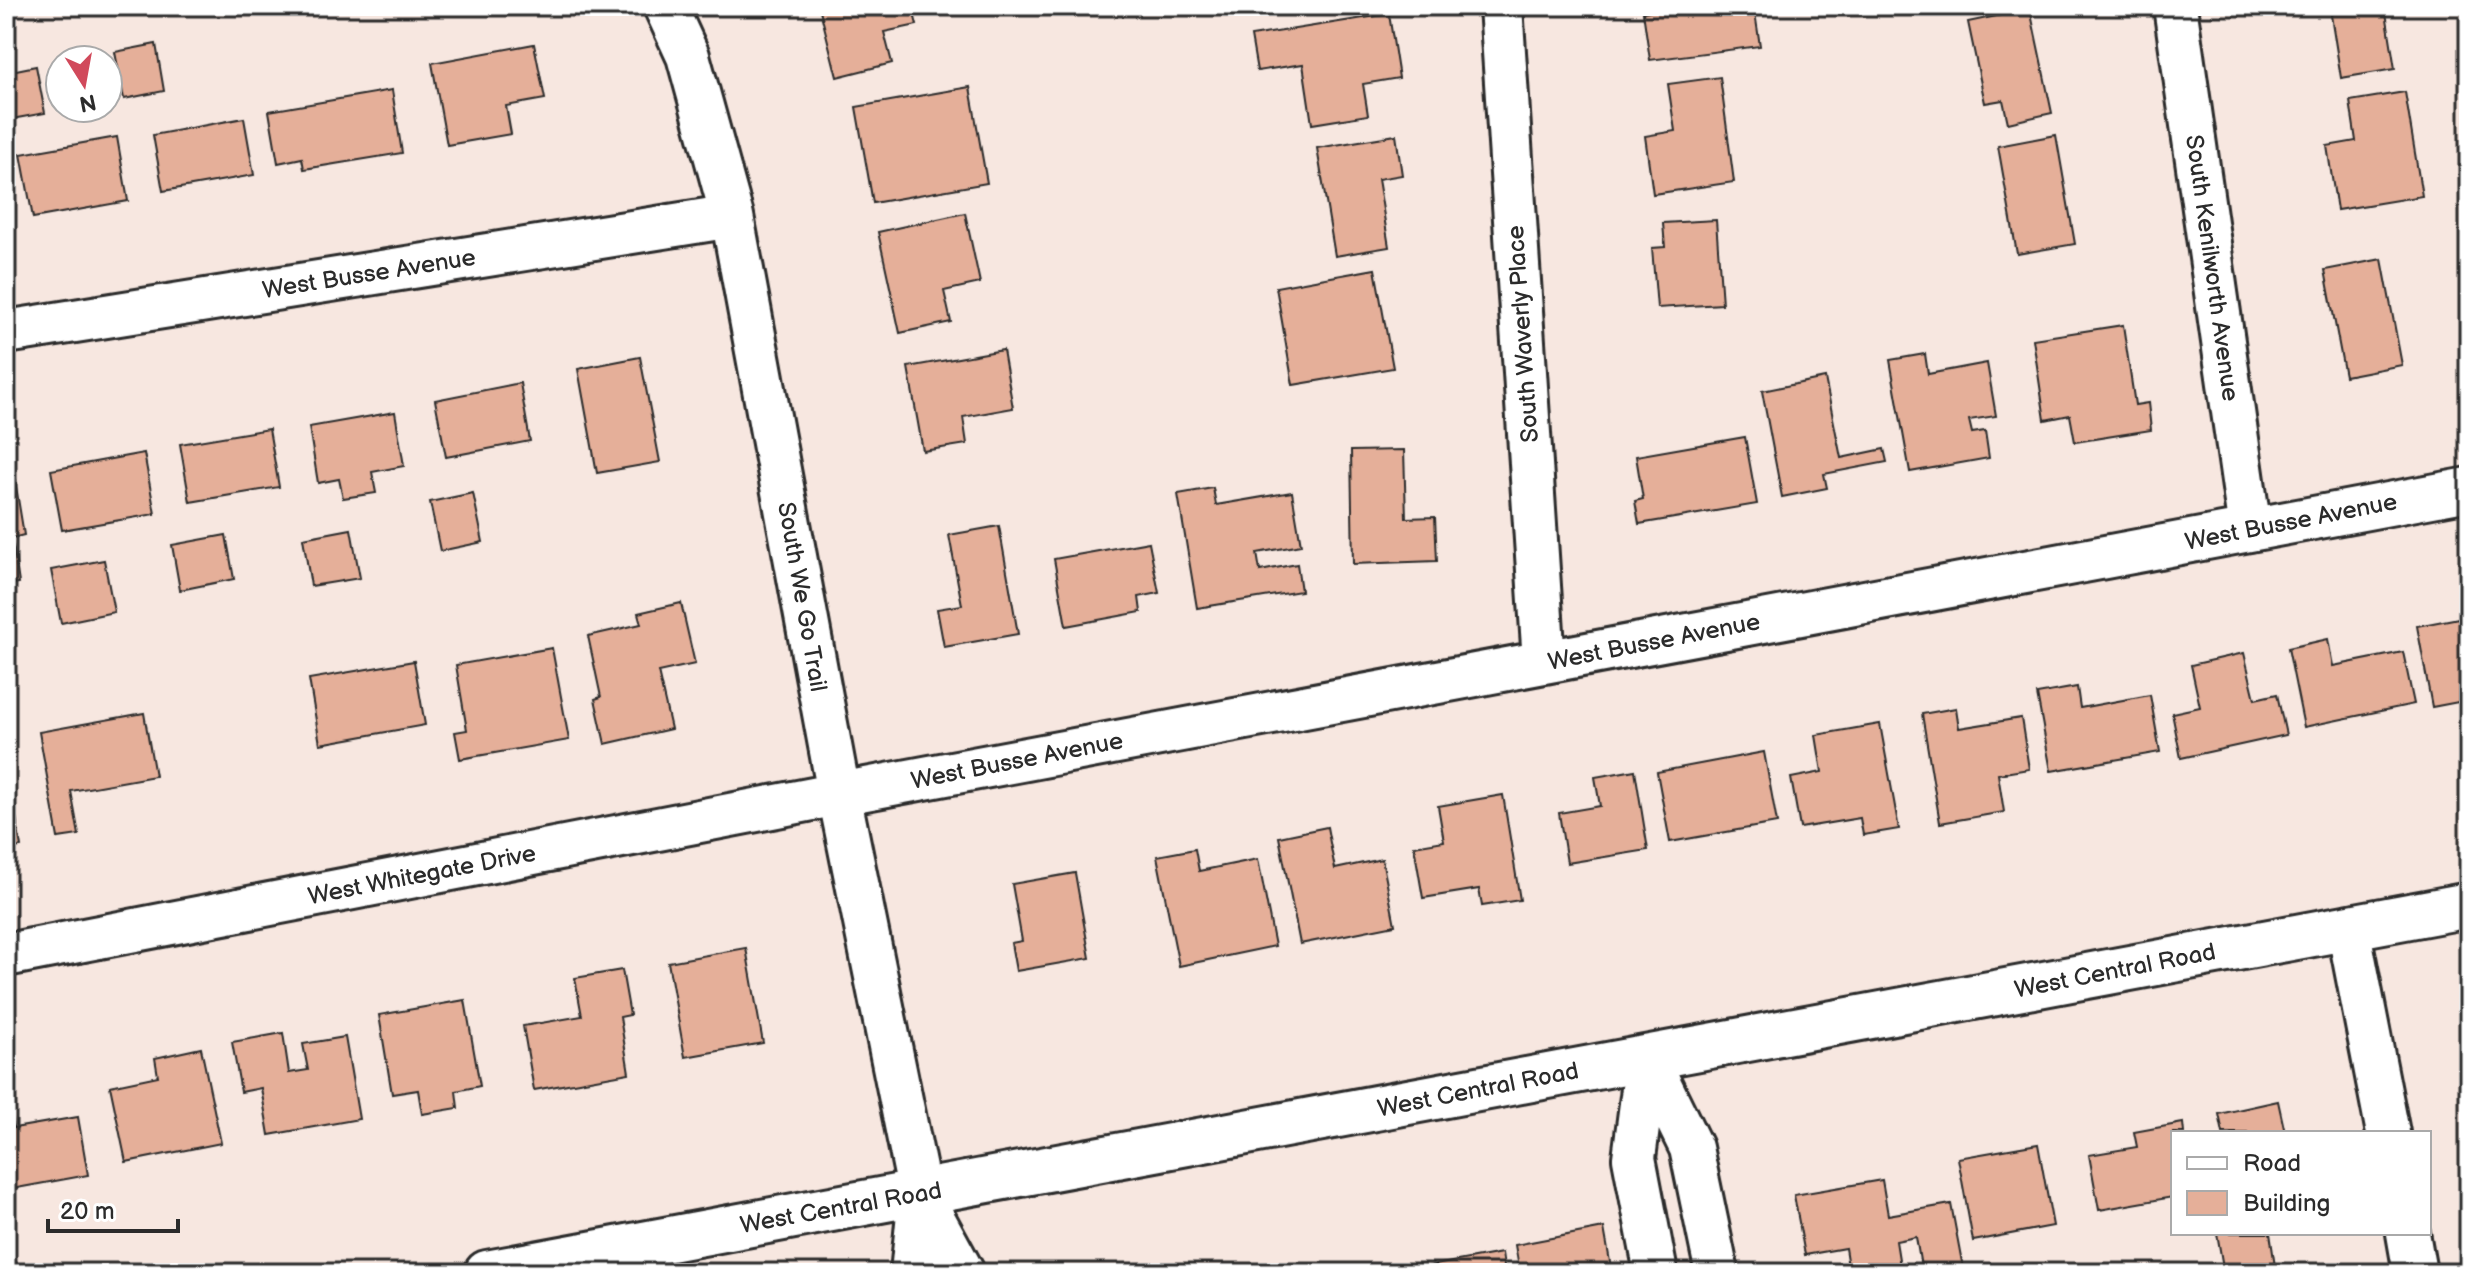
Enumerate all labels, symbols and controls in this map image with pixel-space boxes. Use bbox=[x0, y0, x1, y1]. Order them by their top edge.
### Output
north arrow bbox=[44, 44, 124, 124]
text: N bbox=[77, 87, 98, 117]
street label: South Kenilworth Avenue bbox=[2179, 133, 2245, 403]
street label: South Waverly Place bbox=[1501, 224, 1545, 444]
street label: West Busse Avenue bbox=[260, 243, 478, 305]
street label: West Busse Avenue bbox=[2183, 487, 2399, 557]
street label: South We Go Trail bbox=[771, 500, 833, 694]
street label: West Busse Avenue bbox=[1546, 607, 1762, 677]
street label: West Busse Avenue bbox=[909, 726, 1125, 796]
street label: West Whitegate Drive bbox=[306, 839, 538, 911]
street label: West Central Road bbox=[2012, 937, 2218, 1005]
street label: West Central Road bbox=[1375, 1056, 1581, 1124]
legend bbox=[2171, 1131, 2431, 1235]
text: Road bbox=[2243, 1149, 2301, 1178]
street label: West Central Road bbox=[738, 1176, 944, 1240]
scale bar bbox=[48, 1183, 178, 1233]
text: Building bbox=[2243, 1189, 2330, 1218]
text: 20 m bbox=[60, 1197, 115, 1226]

